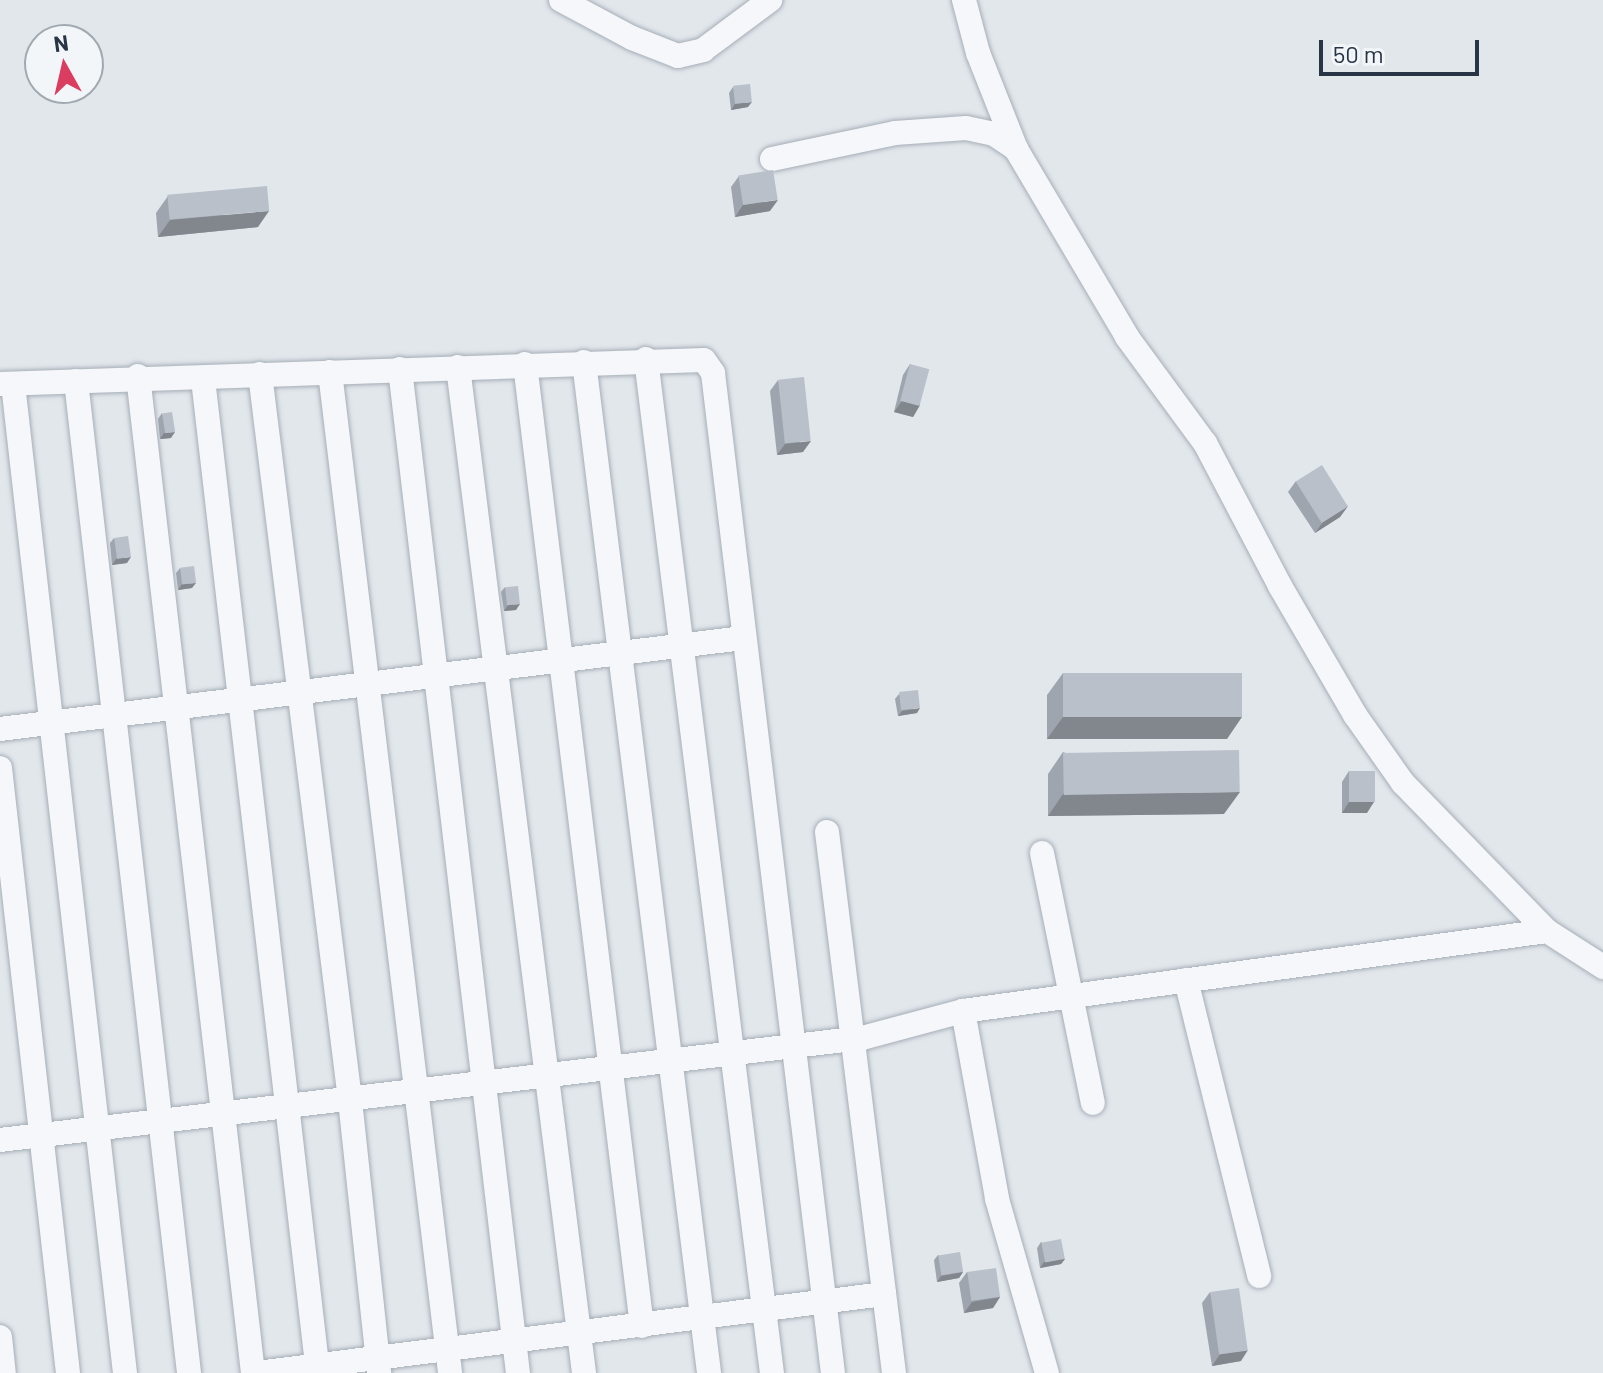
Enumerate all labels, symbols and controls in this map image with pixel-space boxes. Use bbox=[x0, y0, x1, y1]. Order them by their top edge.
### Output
north arrow bbox=[24, 24, 104, 104]
scale bar bbox=[1323, 24, 1483, 74]
text: N bbox=[52, 28, 70, 56]
text: 50 m bbox=[1333, 39, 1384, 68]

